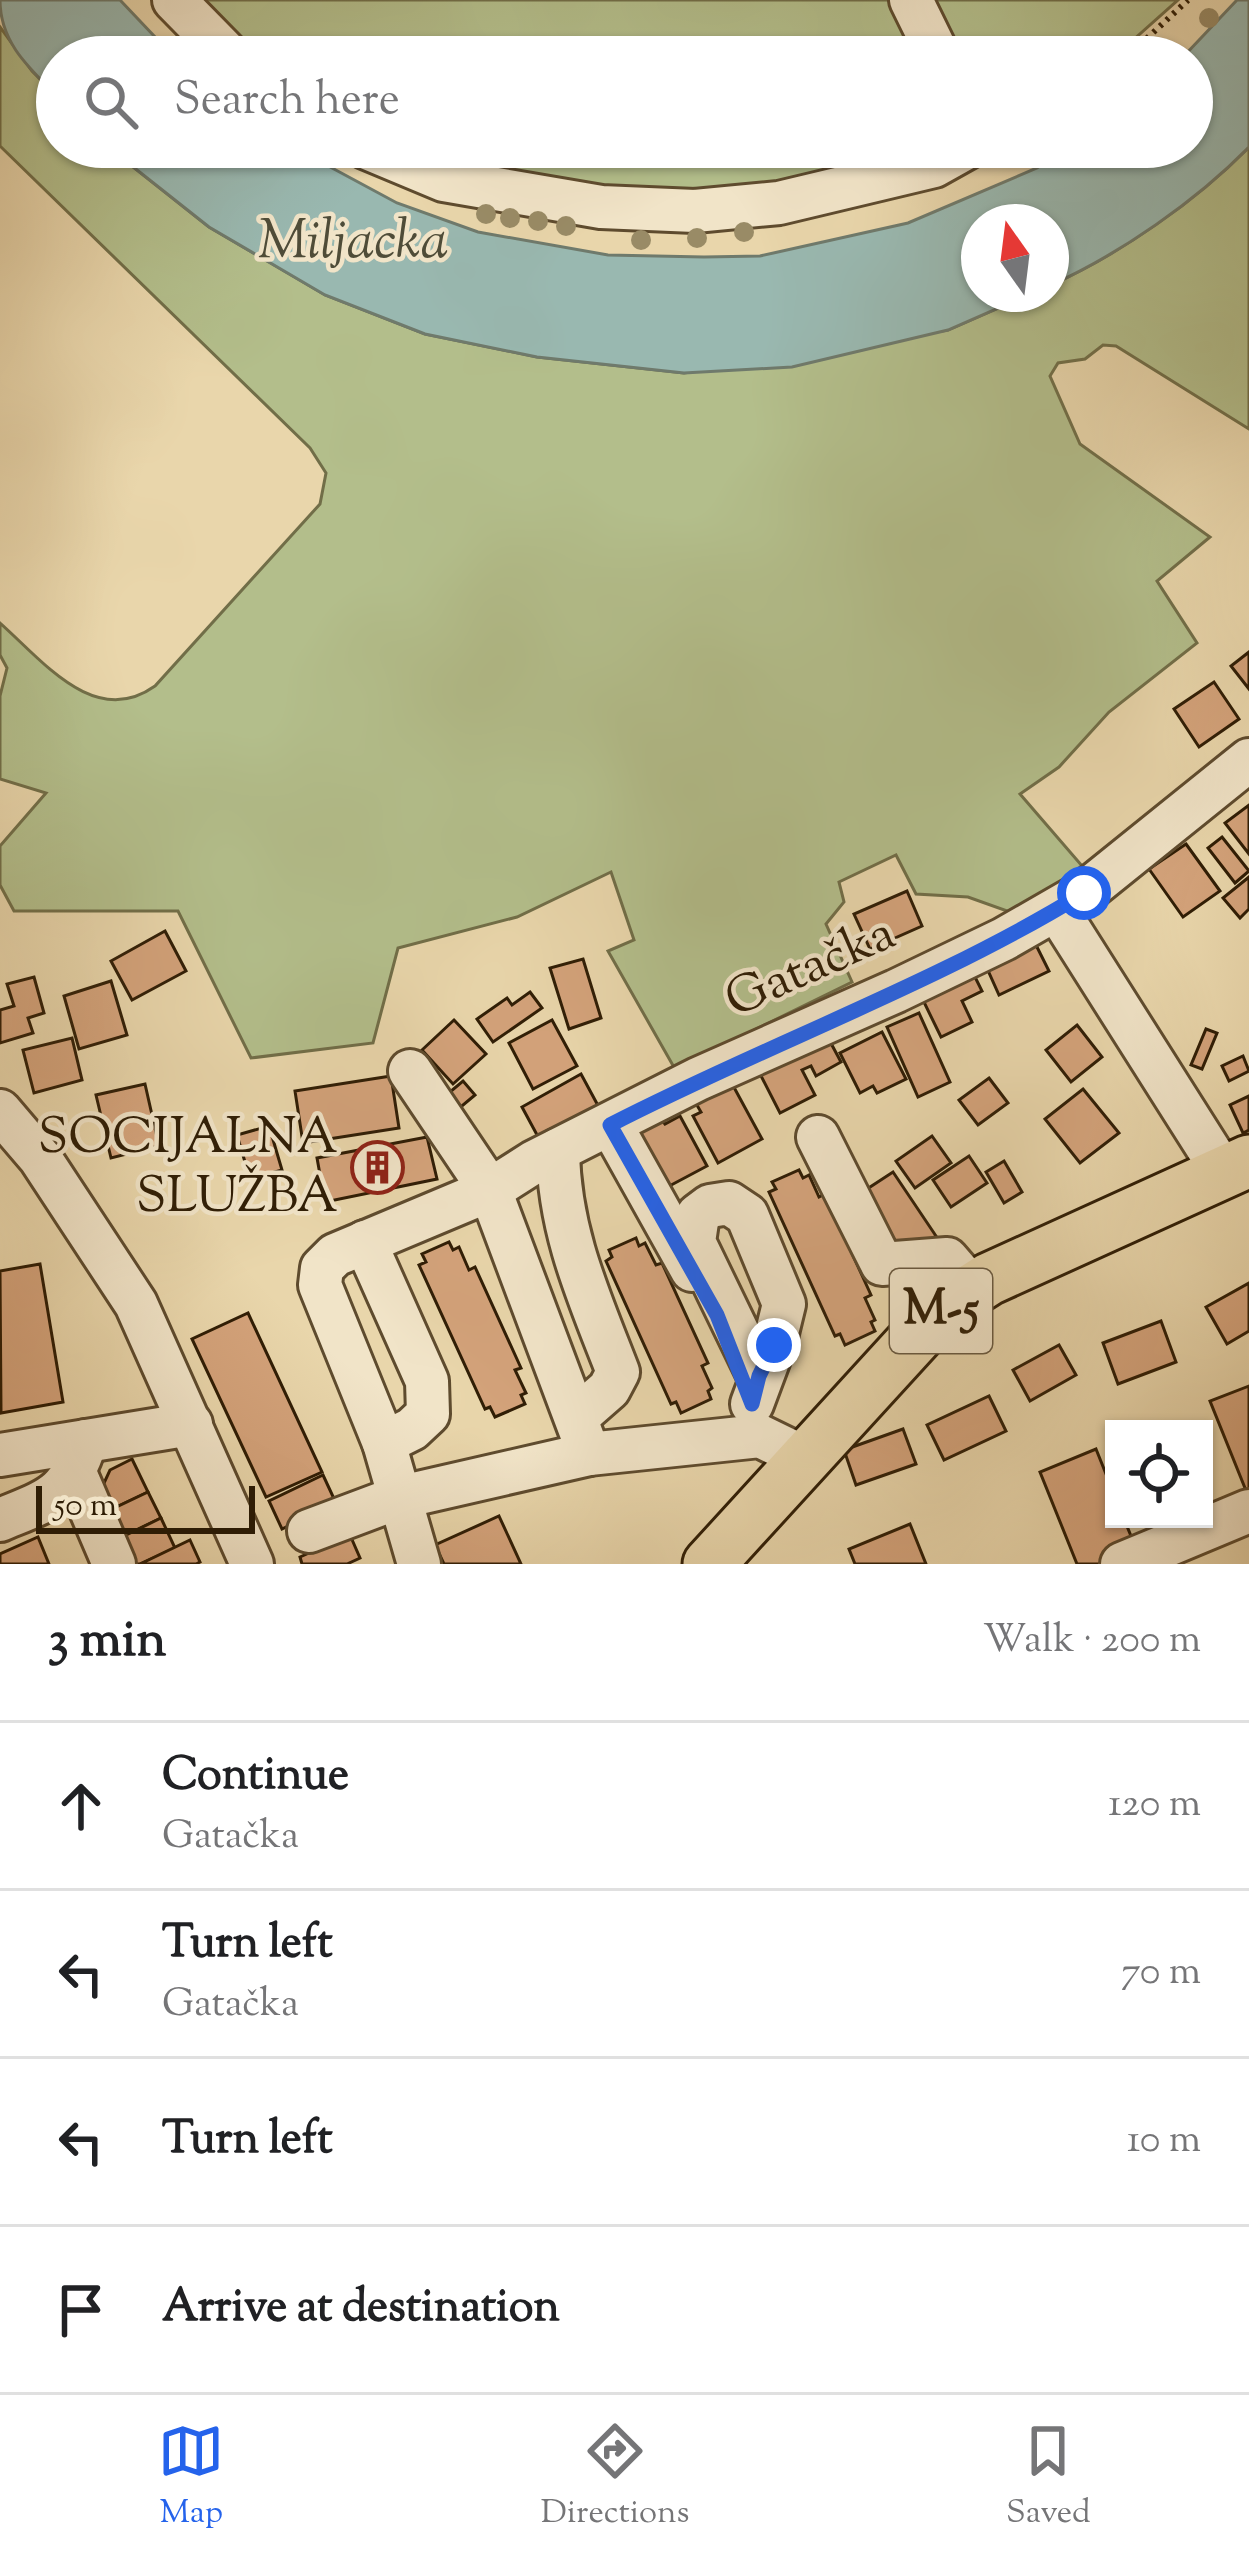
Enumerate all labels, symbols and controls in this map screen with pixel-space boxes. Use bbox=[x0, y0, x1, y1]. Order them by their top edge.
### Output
search box bbox=[36, 36, 1213, 168]
icon: search bbox=[78, 69, 144, 135]
text: Search here bbox=[174, 70, 400, 135]
north arrow bbox=[961, 204, 1069, 312]
water label: Miljacka bbox=[258, 205, 448, 283]
route start bbox=[1057, 866, 1111, 920]
street label: Gatačka bbox=[714, 899, 908, 1039]
place label: SOCIJALNA SLUŽBA bbox=[38, 1103, 338, 1235]
building icon: SOCIJALNA SLUŽBA bbox=[349, 1140, 405, 1196]
road number: M-5 bbox=[890, 1269, 992, 1353]
route end bbox=[747, 1318, 801, 1372]
map controls bbox=[1105, 1420, 1213, 1528]
button: locate bbox=[1105, 1420, 1213, 1528]
scale bar bbox=[36, 1480, 255, 1533]
text: 50 m bbox=[54, 1483, 117, 1531]
text: 3 min bbox=[48, 1606, 166, 1679]
text: Walk · 200 m bbox=[983, 1614, 1201, 1670]
text: Continue bbox=[162, 1745, 349, 1810]
icon: ahead bbox=[48, 1773, 114, 1839]
text: 120 m bbox=[1108, 1778, 1201, 1834]
text: Gatačka bbox=[162, 1810, 299, 1866]
text: Turn left bbox=[162, 1913, 333, 1978]
icon: left bbox=[48, 1941, 114, 2007]
text: 70 m bbox=[1121, 1946, 1201, 2002]
text: Gatačka bbox=[162, 1978, 299, 2034]
icon: left bbox=[48, 2109, 114, 2175]
text: Turn left bbox=[162, 2109, 333, 2174]
text: 10 m bbox=[1127, 2114, 1201, 2170]
icon: arrive bbox=[48, 2277, 114, 2343]
text: Arrive at destination bbox=[162, 2277, 560, 2342]
tab: Map bbox=[158, 2418, 224, 2538]
tab: Directions bbox=[541, 2418, 690, 2538]
tab: Saved bbox=[1006, 2418, 1091, 2538]

